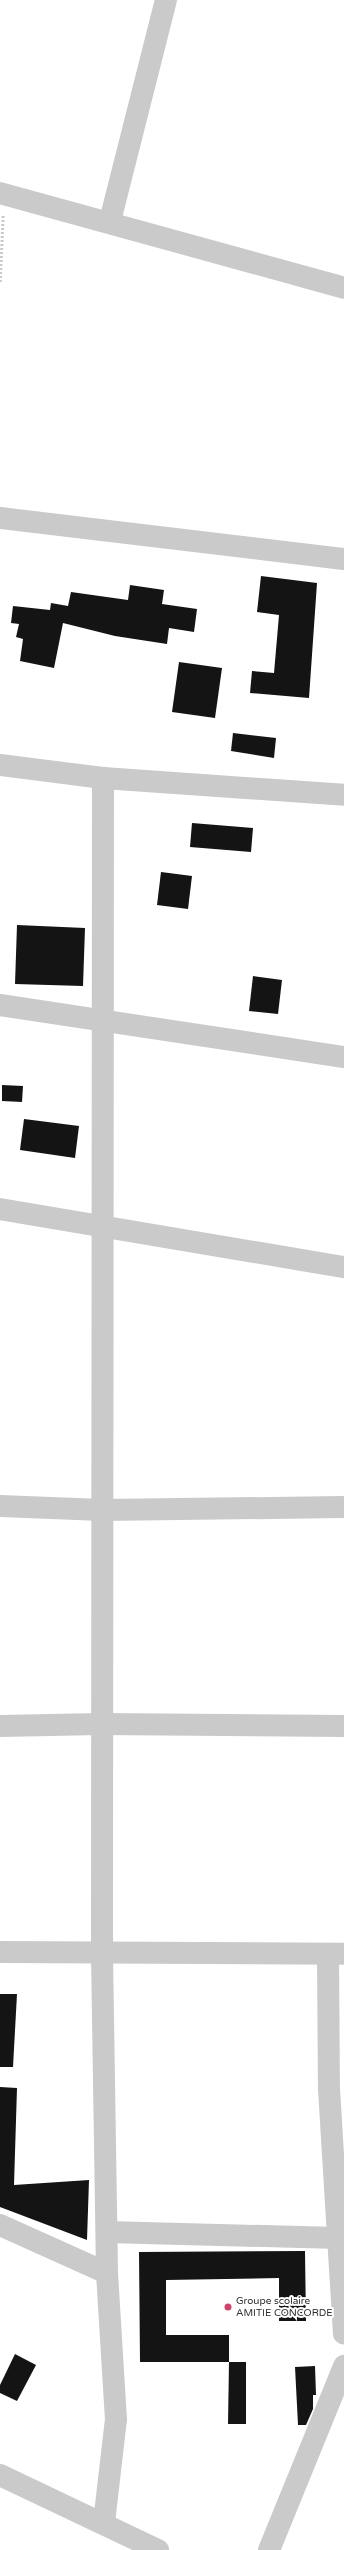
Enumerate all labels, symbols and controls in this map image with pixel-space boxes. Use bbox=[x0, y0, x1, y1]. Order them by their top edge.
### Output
place label: Groupe scolaire AMITIE CONCORDE bbox=[236, 2295, 333, 2318]
marker: Groupe scolaire AMITIE CONCORDE bbox=[223, 2302, 233, 2312]

